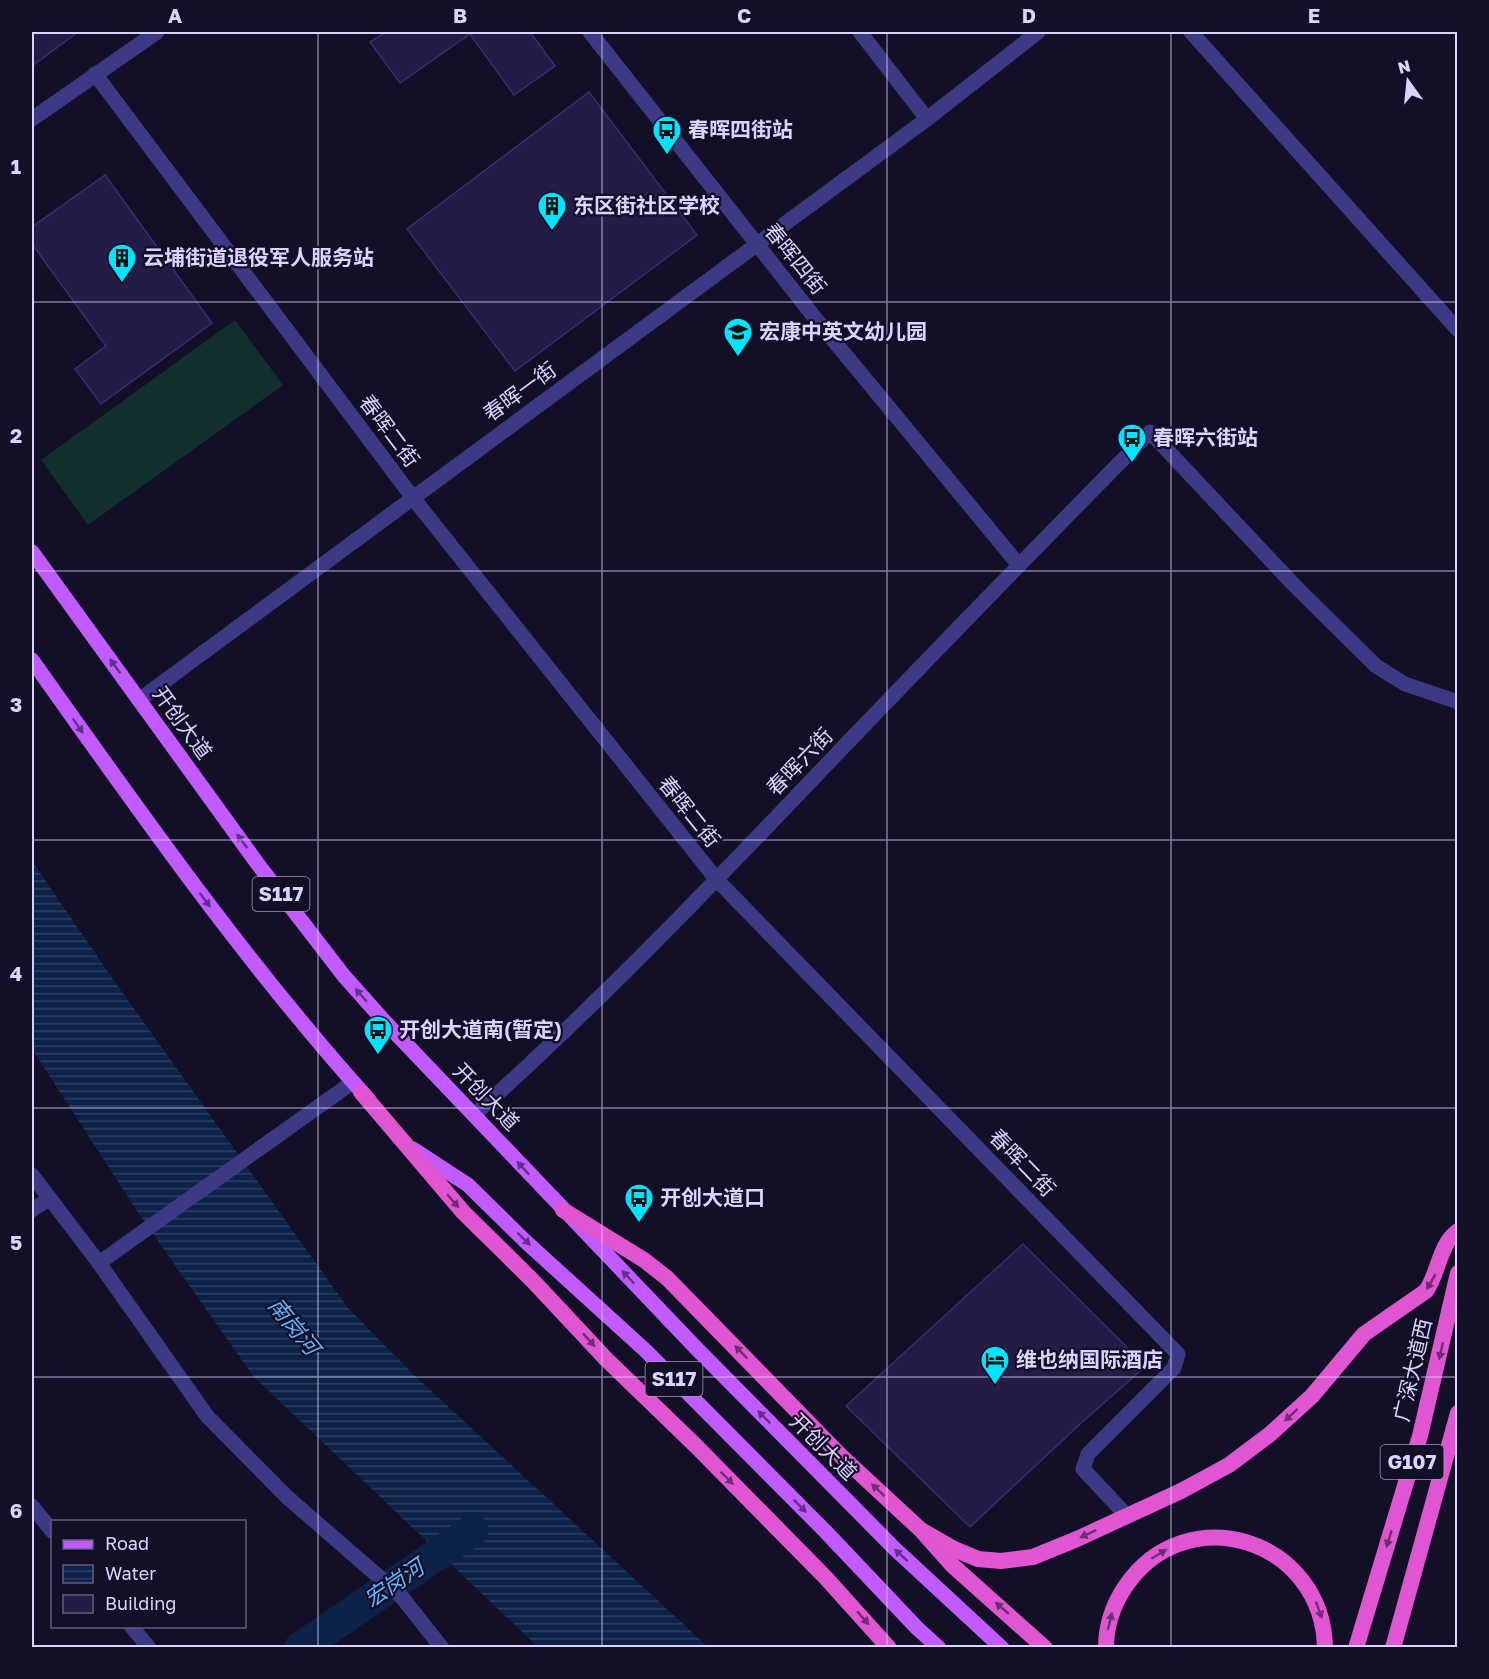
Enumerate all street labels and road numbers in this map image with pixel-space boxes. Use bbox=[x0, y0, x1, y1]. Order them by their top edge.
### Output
street label: 春晖四街 bbox=[759, 218, 832, 299]
street label: 春晖一街 bbox=[478, 356, 561, 426]
street label: 春晖二街 bbox=[354, 389, 425, 472]
street label: 开创大道 bbox=[148, 681, 218, 764]
street label: 春晖六街 bbox=[761, 722, 838, 801]
street label: 春晖二街 bbox=[653, 771, 726, 852]
road number: S117 bbox=[252, 877, 310, 911]
street label: 开创大道 bbox=[448, 1057, 525, 1136]
street label: 春晖二街 bbox=[984, 1123, 1061, 1202]
street label: 广深大道西 bbox=[1388, 1316, 1437, 1424]
road number: S117 bbox=[646, 1362, 702, 1396]
street label: 开创大道 bbox=[785, 1407, 863, 1485]
road number: G107 bbox=[1380, 1445, 1444, 1479]

